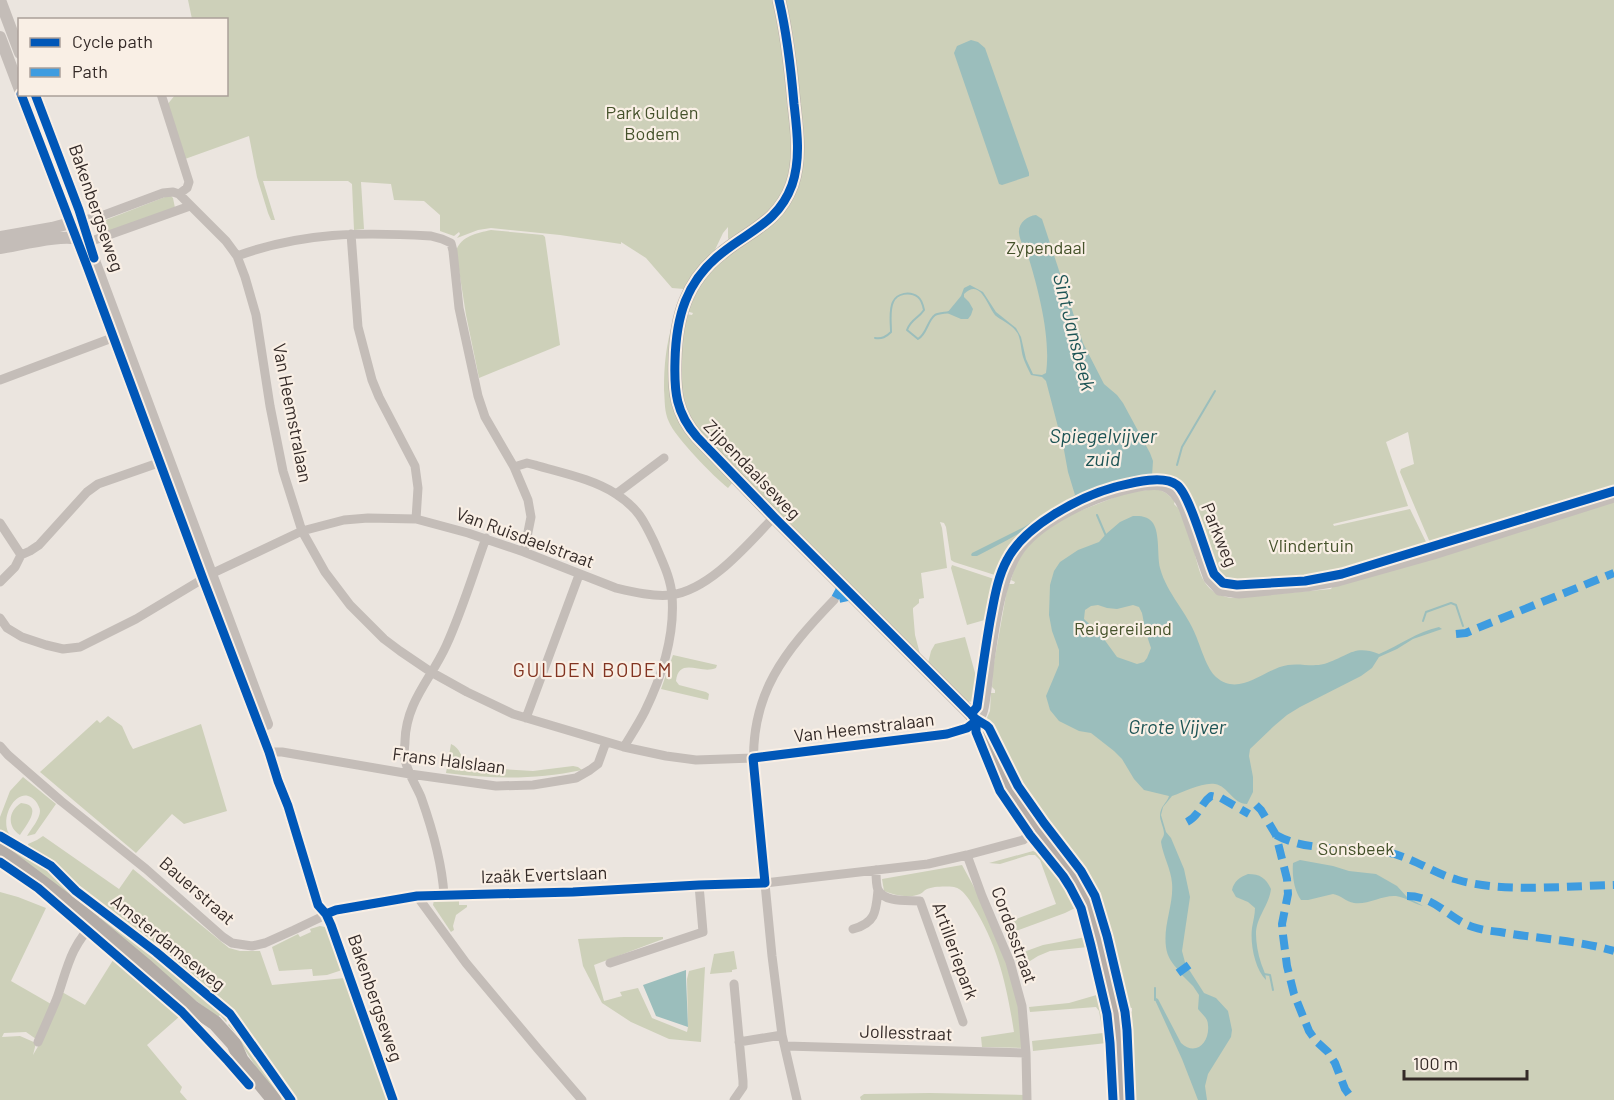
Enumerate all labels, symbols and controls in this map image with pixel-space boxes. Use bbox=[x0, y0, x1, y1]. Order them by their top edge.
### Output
legend bbox=[18, 18, 228, 96]
text: Cycle path bbox=[72, 30, 153, 52]
text: Path bbox=[72, 60, 108, 82]
park label: Park Gulden Bodem bbox=[606, 101, 698, 144]
street label: Bakenbergseweg bbox=[65, 141, 129, 274]
park label: Zypendaal bbox=[1006, 236, 1086, 258]
water label: Sint Jansbeek bbox=[1049, 271, 1101, 393]
street label: Van Heemstralaan bbox=[269, 341, 317, 484]
street label: Zijpendaalseweg bbox=[700, 415, 806, 524]
water label: Spiegelvijver zuid bbox=[1049, 423, 1158, 470]
street label: Parkweg bbox=[1197, 499, 1243, 570]
street label: Van Ruisdaelstraat bbox=[453, 502, 597, 572]
park label: Vlindertuin bbox=[1268, 534, 1354, 556]
park label: Reigereiland bbox=[1074, 617, 1172, 639]
district label: GULDEN BODEM bbox=[513, 657, 673, 681]
street label: Van Heemstralaan bbox=[792, 707, 935, 747]
water label: Grote Vijver bbox=[1128, 714, 1227, 738]
street label: Frans Halslaan bbox=[391, 742, 507, 778]
park label: Sonsbeek bbox=[1318, 837, 1394, 859]
street label: Bauerstraat bbox=[155, 852, 240, 929]
street label: Izaäk Evertslaan bbox=[480, 861, 608, 887]
street label: Cordesstraat bbox=[987, 883, 1043, 986]
street label: Amsterdamseweg bbox=[107, 889, 230, 995]
street label: Artilleriepark bbox=[928, 899, 984, 1002]
street label: Bakenbergseweg bbox=[344, 931, 408, 1064]
street label: Jollesstraat bbox=[859, 1019, 953, 1045]
scale bar bbox=[1404, 1043, 1527, 1081]
text: 100 m bbox=[1413, 1052, 1458, 1074]

